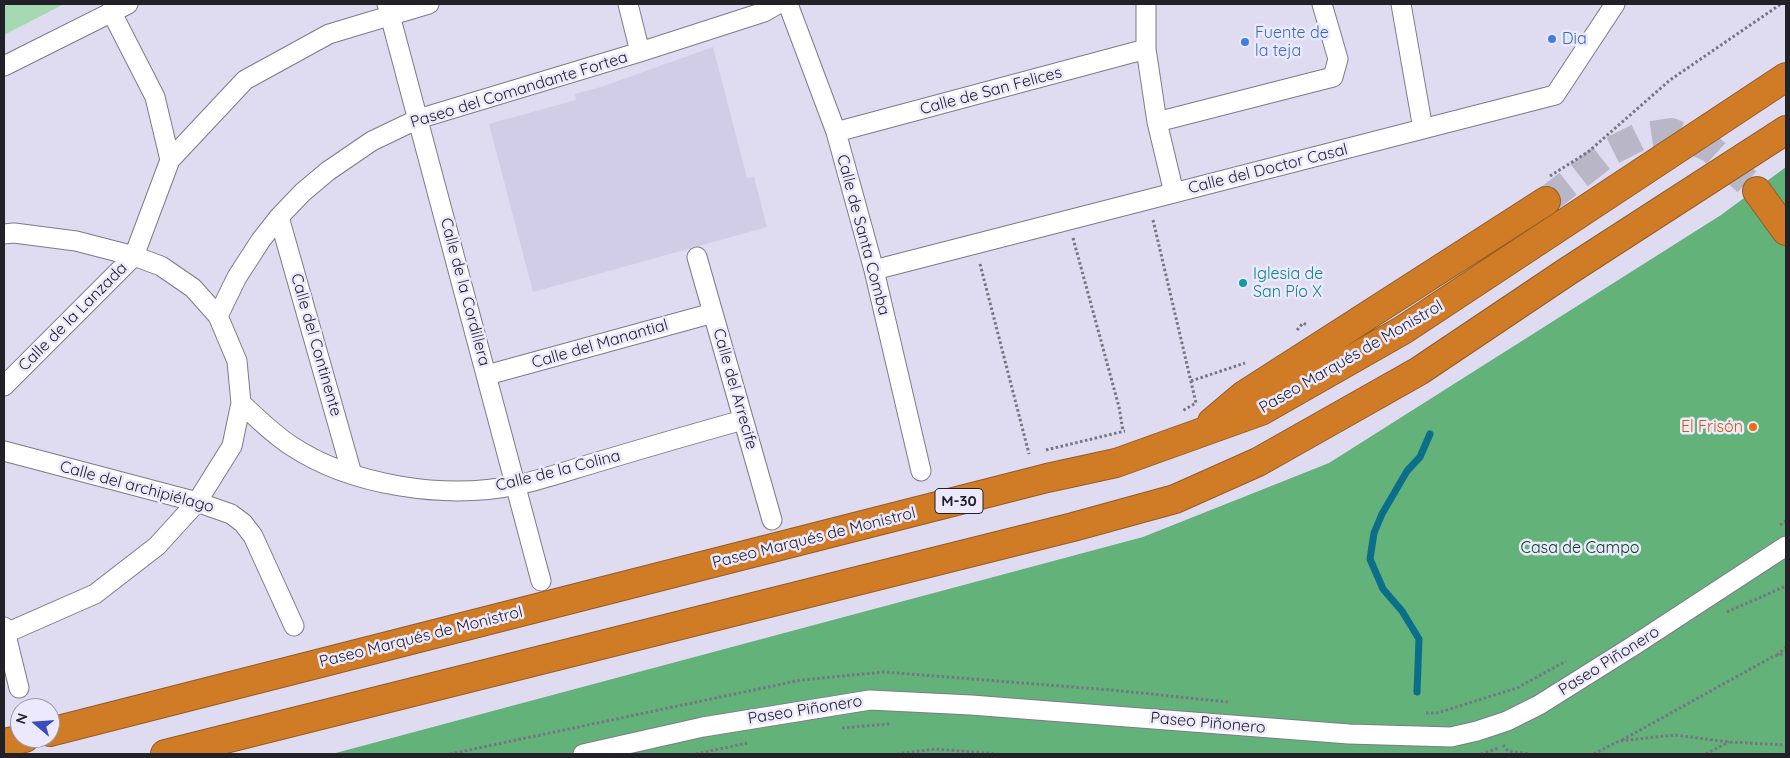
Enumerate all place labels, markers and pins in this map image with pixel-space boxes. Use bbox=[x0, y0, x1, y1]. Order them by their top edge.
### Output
place label: Fuente de la teja bbox=[1255, 23, 1329, 61]
place label: Dia bbox=[1562, 29, 1587, 49]
marker: Dia bbox=[1546, 33, 1558, 45]
marker: Fuente de la teja bbox=[1239, 36, 1251, 48]
place label: Iglesia de San Pío X bbox=[1253, 264, 1323, 302]
marker: Iglesia de San Pío X bbox=[1237, 277, 1249, 289]
place label: El Frisón bbox=[1681, 417, 1743, 437]
marker: El Frisón bbox=[1747, 421, 1759, 433]

